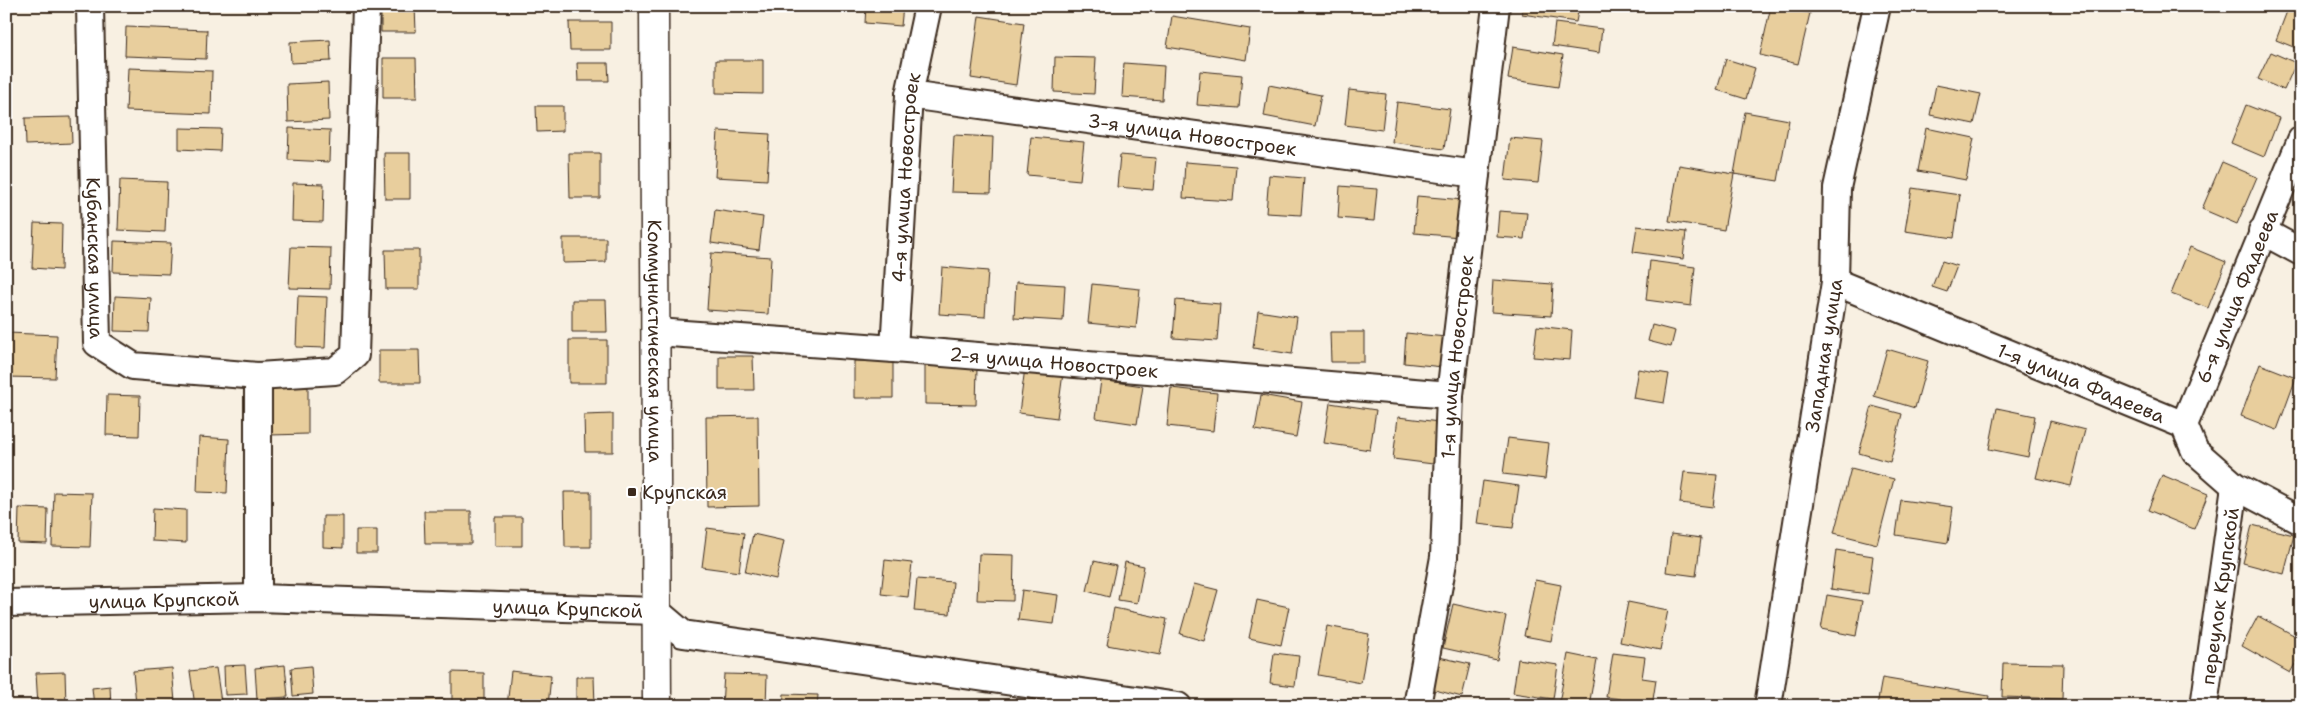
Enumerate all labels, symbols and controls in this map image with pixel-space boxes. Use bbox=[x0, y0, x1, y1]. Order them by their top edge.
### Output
street label: 4-я улица Новостроек bbox=[885, 70, 926, 283]
street label: 3-я улица Новостроек bbox=[1086, 108, 1298, 161]
street label: Кубанская улица bbox=[81, 177, 109, 339]
street label: 6-я улица Фадеева bbox=[2190, 206, 2284, 387]
street label: Коммунистическая улица bbox=[642, 219, 668, 463]
street label: 1-я улица Новостроек bbox=[1435, 254, 1479, 459]
street label: Западная улица bbox=[1799, 277, 1848, 434]
street label: 1-я улица Фадеева bbox=[1993, 337, 2169, 429]
street label: 2-я улица Новостроек bbox=[949, 341, 1159, 383]
place label: Крупская bbox=[642, 480, 727, 505]
marker: Крупская bbox=[626, 486, 638, 498]
street label: переулок Крупской bbox=[2195, 506, 2244, 686]
street label: улица Крупской bbox=[88, 586, 239, 614]
street label: улица Крупской bbox=[492, 593, 643, 623]

